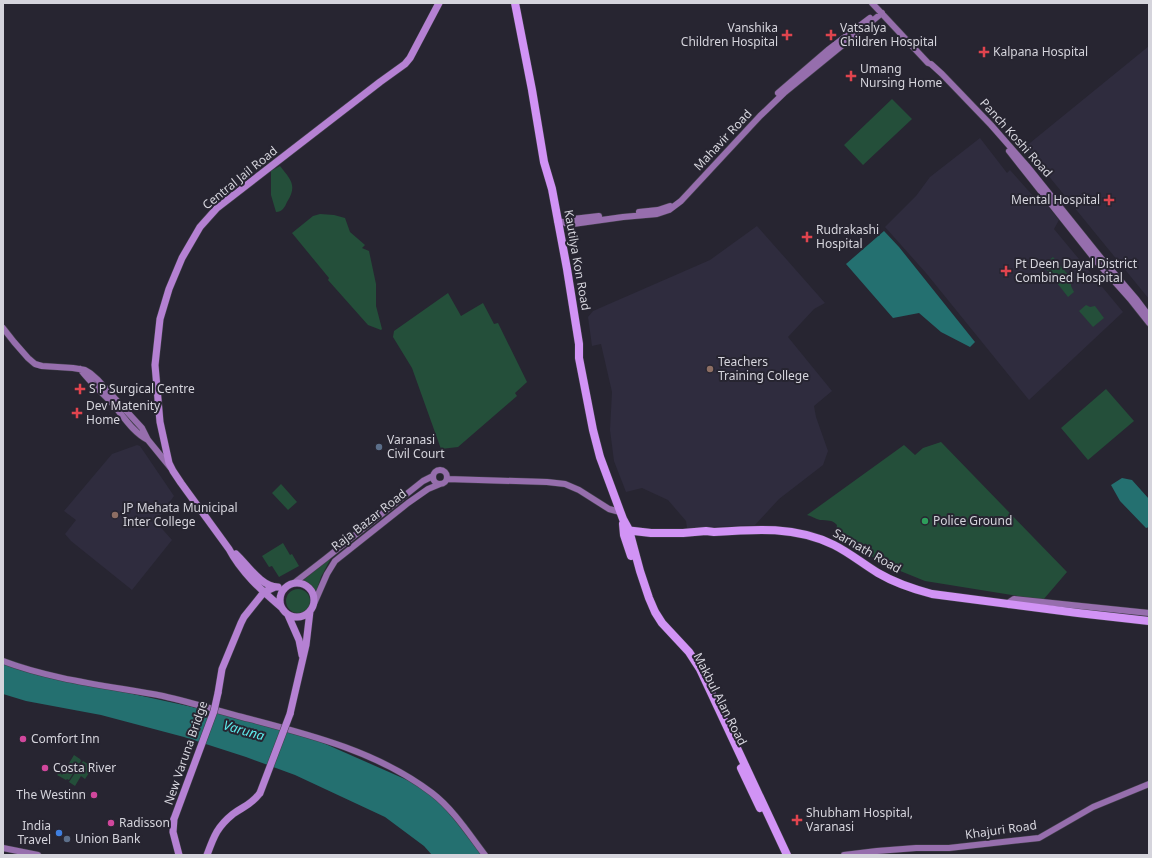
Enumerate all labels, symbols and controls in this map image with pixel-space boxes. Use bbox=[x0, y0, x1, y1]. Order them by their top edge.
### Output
place label: Vanshika Children Hospital bbox=[681, 19, 778, 50]
place label: Vatsalya Children Hospital bbox=[840, 19, 937, 50]
marker: Vanshika Children Hospital bbox=[781, 29, 793, 41]
marker: Vatsalya Children Hospital bbox=[825, 29, 837, 41]
place label: Kalpana Hospital bbox=[993, 43, 1088, 60]
marker: Kalpana Hospital bbox=[978, 46, 990, 58]
place label: Umang Nursing Home bbox=[860, 60, 943, 91]
marker: Umang Nursing Home bbox=[845, 70, 857, 82]
street label: Panch Koshi Road bbox=[976, 95, 1056, 181]
street label: Mahavir Road bbox=[690, 105, 755, 174]
street label: Central Jail Road bbox=[199, 142, 281, 213]
place label: Mental Hospital bbox=[1011, 191, 1100, 208]
marker: Mental Hospital bbox=[1103, 194, 1115, 206]
street label: Kautilya Kon Road bbox=[560, 208, 595, 312]
place label: Rudrakashi Hospital bbox=[816, 221, 879, 252]
marker: Rudrakashi Hospital bbox=[801, 231, 813, 243]
place label: Pt Deen Dayal District Combined Hospital bbox=[1015, 255, 1138, 286]
marker: Pt Deen Dayal District Combined Hospital bbox=[1000, 265, 1012, 277]
place label: Teachers Training College bbox=[718, 353, 809, 384]
marker: Teachers Training College bbox=[705, 364, 715, 374]
place label: S P Surgical Centre bbox=[89, 380, 195, 397]
marker: S P Surgical Centre bbox=[74, 383, 86, 395]
place label: Dev Matenity Home bbox=[86, 397, 161, 428]
marker: Dev Matenity Home bbox=[71, 407, 83, 419]
place label: Varanasi Civil Court bbox=[387, 431, 445, 462]
marker: Varanasi Civil Court bbox=[374, 442, 384, 452]
street label: Raja Bazar Road bbox=[328, 485, 410, 554]
place label: JP Mehata Municipal Inter College bbox=[122, 499, 238, 530]
marker: JP Mehata Municipal Inter College bbox=[110, 510, 120, 520]
place label: Police Ground bbox=[933, 512, 1012, 529]
marker: Police Ground bbox=[920, 516, 930, 526]
street label: Sarnath Road bbox=[830, 524, 904, 577]
street label: Makbul Alan Road bbox=[690, 650, 751, 748]
street label: New Varuna Bridge bbox=[160, 698, 211, 807]
water label: Varuna bbox=[221, 716, 267, 745]
place label: Comfort Inn bbox=[31, 730, 100, 747]
marker: Comfort Inn bbox=[18, 734, 28, 744]
place label: Costa River bbox=[53, 759, 116, 776]
marker: Costa River bbox=[40, 763, 50, 773]
place label: The Westinn bbox=[16, 786, 86, 803]
marker: The Westinn bbox=[89, 790, 99, 800]
place label: Shubham Hospital, Varanasi bbox=[806, 804, 913, 835]
place label: Radisson bbox=[119, 814, 170, 831]
marker: Shubham Hospital, Varanasi bbox=[791, 814, 803, 826]
street label: Khajuri Road bbox=[964, 816, 1038, 843]
place label: India Travel bbox=[18, 817, 51, 848]
marker: Radisson bbox=[106, 818, 116, 828]
marker: India Travel bbox=[54, 828, 64, 838]
place label: Union Bank bbox=[75, 830, 141, 847]
marker: Union Bank bbox=[62, 834, 72, 844]

